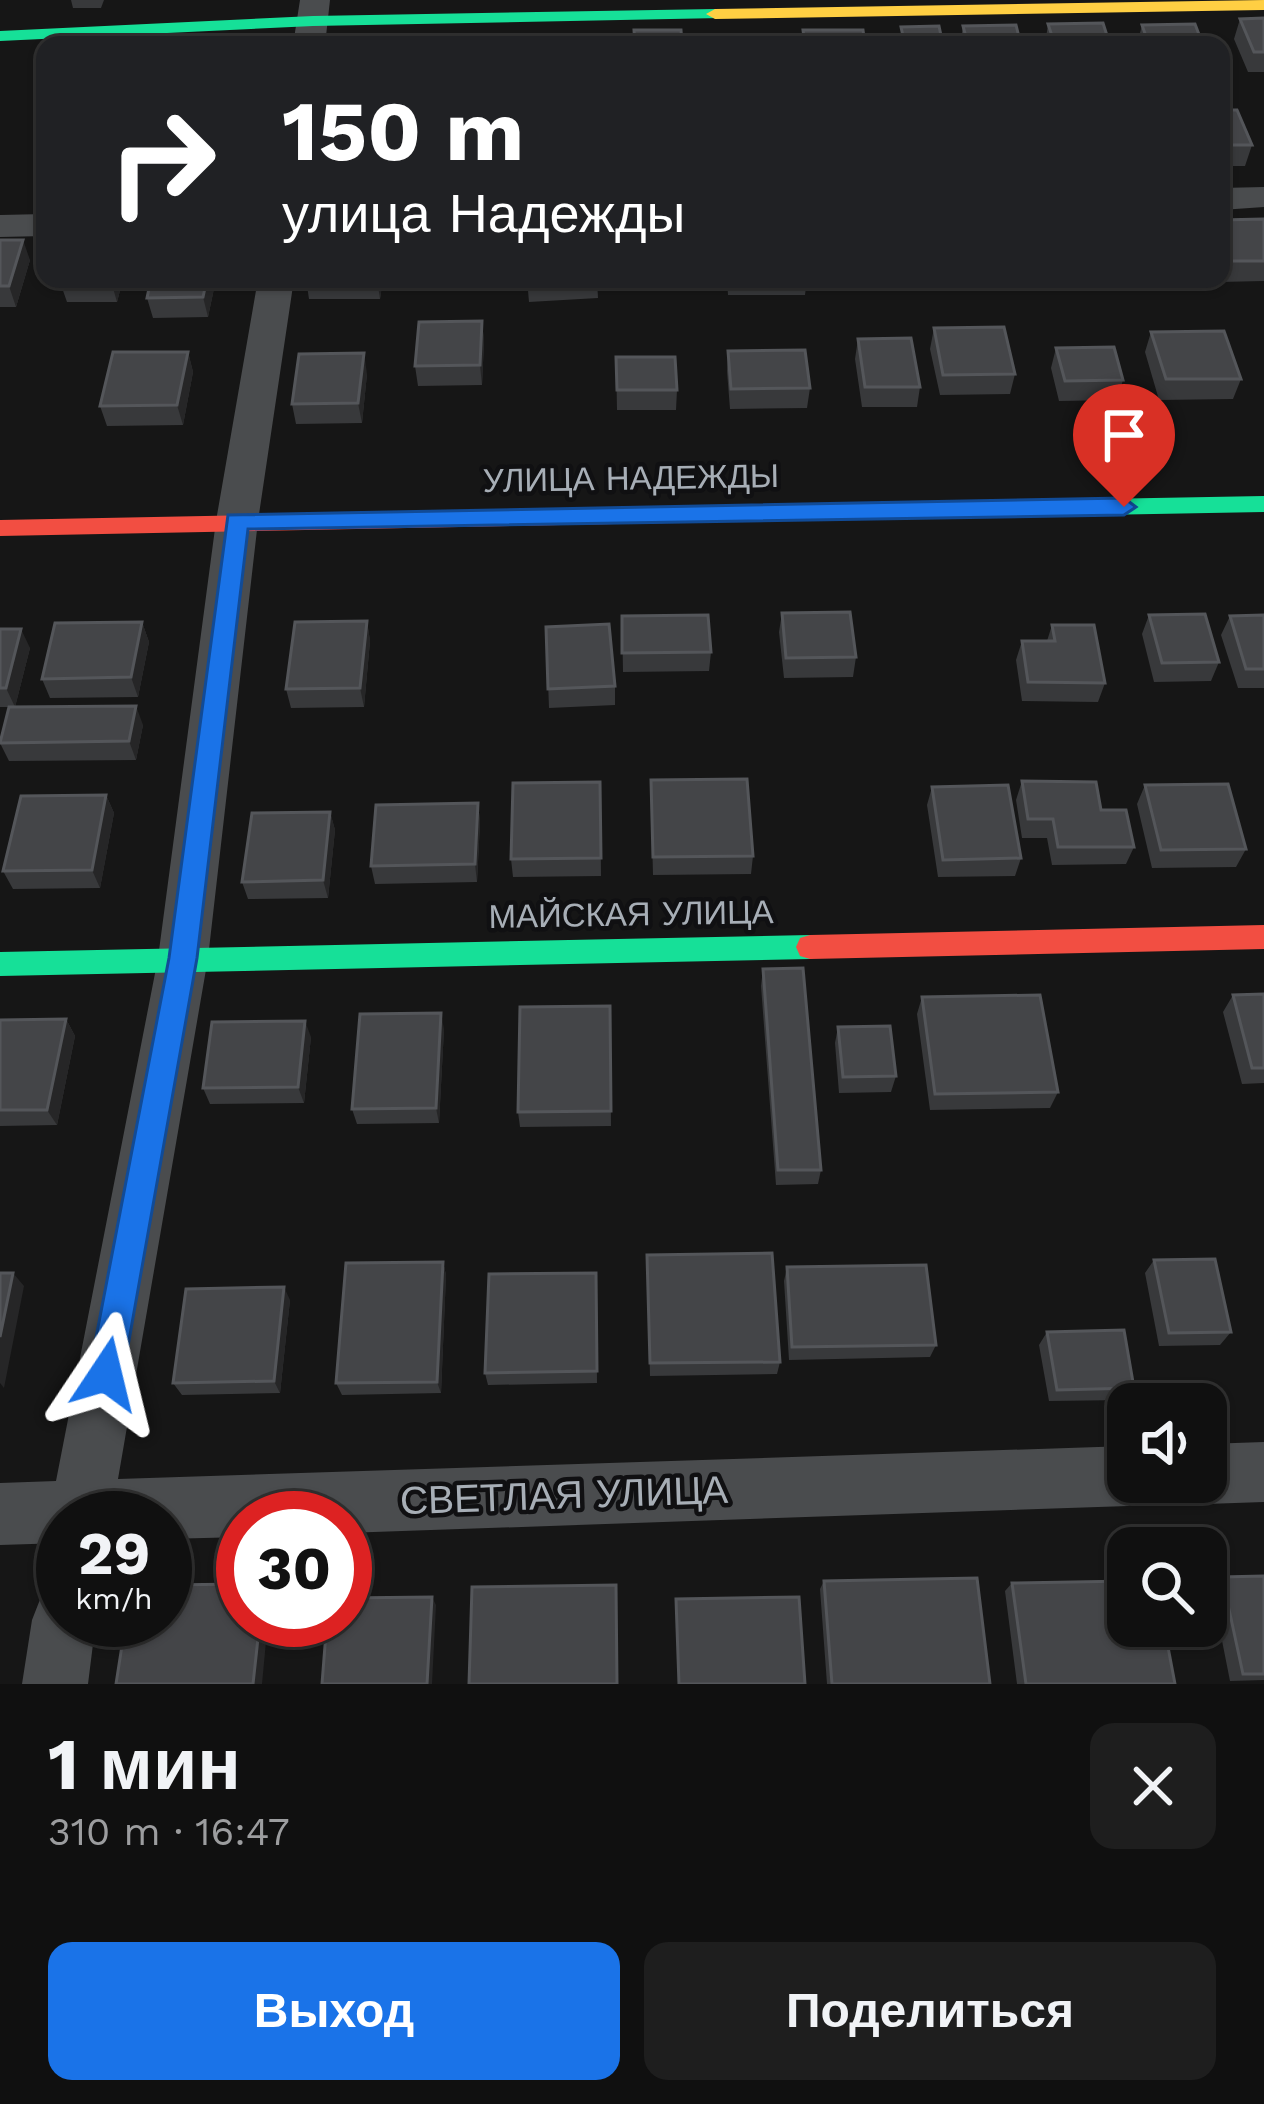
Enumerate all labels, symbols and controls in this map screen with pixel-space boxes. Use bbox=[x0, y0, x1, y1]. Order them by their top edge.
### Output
text: 150 m bbox=[282, 82, 524, 180]
icon: right bbox=[84, 84, 240, 240]
text: улица Надежды bbox=[282, 182, 685, 245]
pin bbox=[1073, 384, 1175, 507]
icon: arrive bbox=[1091, 402, 1157, 468]
street label: УЛИЦА НАДЕЖДЫ bbox=[483, 456, 779, 500]
street label: МАЙСКАЯ УЛИЦА bbox=[488, 892, 774, 936]
position arrow bbox=[43, 1311, 169, 1437]
map controls bbox=[1107, 1383, 1227, 1647]
button: sound bbox=[1107, 1383, 1227, 1503]
street label: СВЕТЛАЯ УЛИЦА bbox=[399, 1467, 729, 1523]
speed limit sign: 30 bbox=[216, 1491, 372, 1647]
text: 29 bbox=[78, 1518, 150, 1589]
button: search bbox=[1107, 1527, 1227, 1647]
text: km/h bbox=[75, 1581, 153, 1616]
text: 1 мин bbox=[48, 1722, 241, 1806]
button: close bbox=[1090, 1723, 1216, 1849]
text: 310 m · 16:47 bbox=[48, 1809, 290, 1854]
button: Выход bbox=[48, 1942, 620, 2080]
button: Поделиться bbox=[644, 1942, 1216, 2080]

